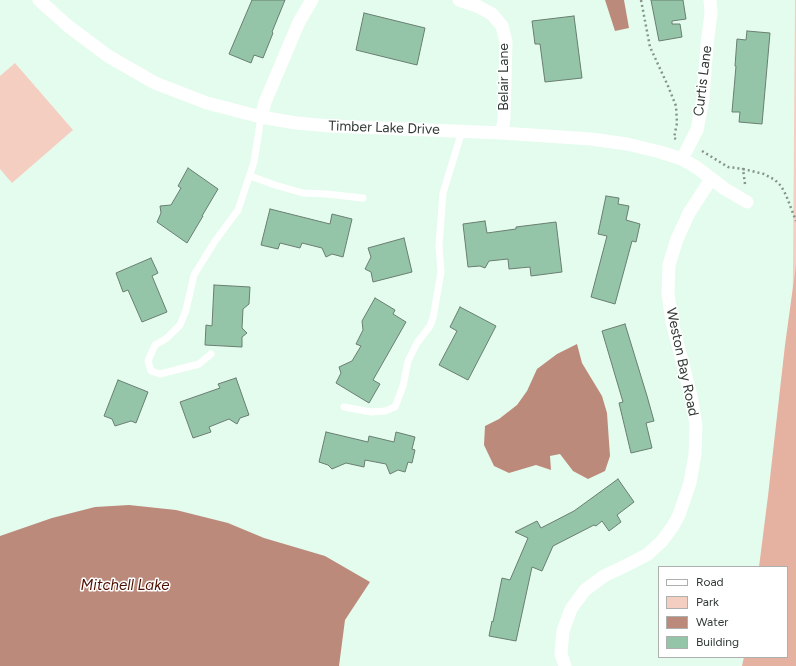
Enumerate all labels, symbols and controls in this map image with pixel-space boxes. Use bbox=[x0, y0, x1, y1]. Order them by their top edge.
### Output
street label: Belair Lane bbox=[496, 43, 512, 111]
street label: Curtis Lane bbox=[690, 45, 716, 117]
street label: Timber Lake Drive bbox=[328, 118, 440, 138]
street label: Weston Bay Road bbox=[662, 306, 702, 418]
legend bbox=[658, 566, 788, 658]
text: Road bbox=[696, 575, 724, 589]
water label: Mitchell Lake bbox=[81, 577, 169, 595]
text: Park bbox=[696, 595, 719, 609]
text: Water bbox=[696, 615, 728, 629]
text: Building bbox=[696, 635, 739, 649]

